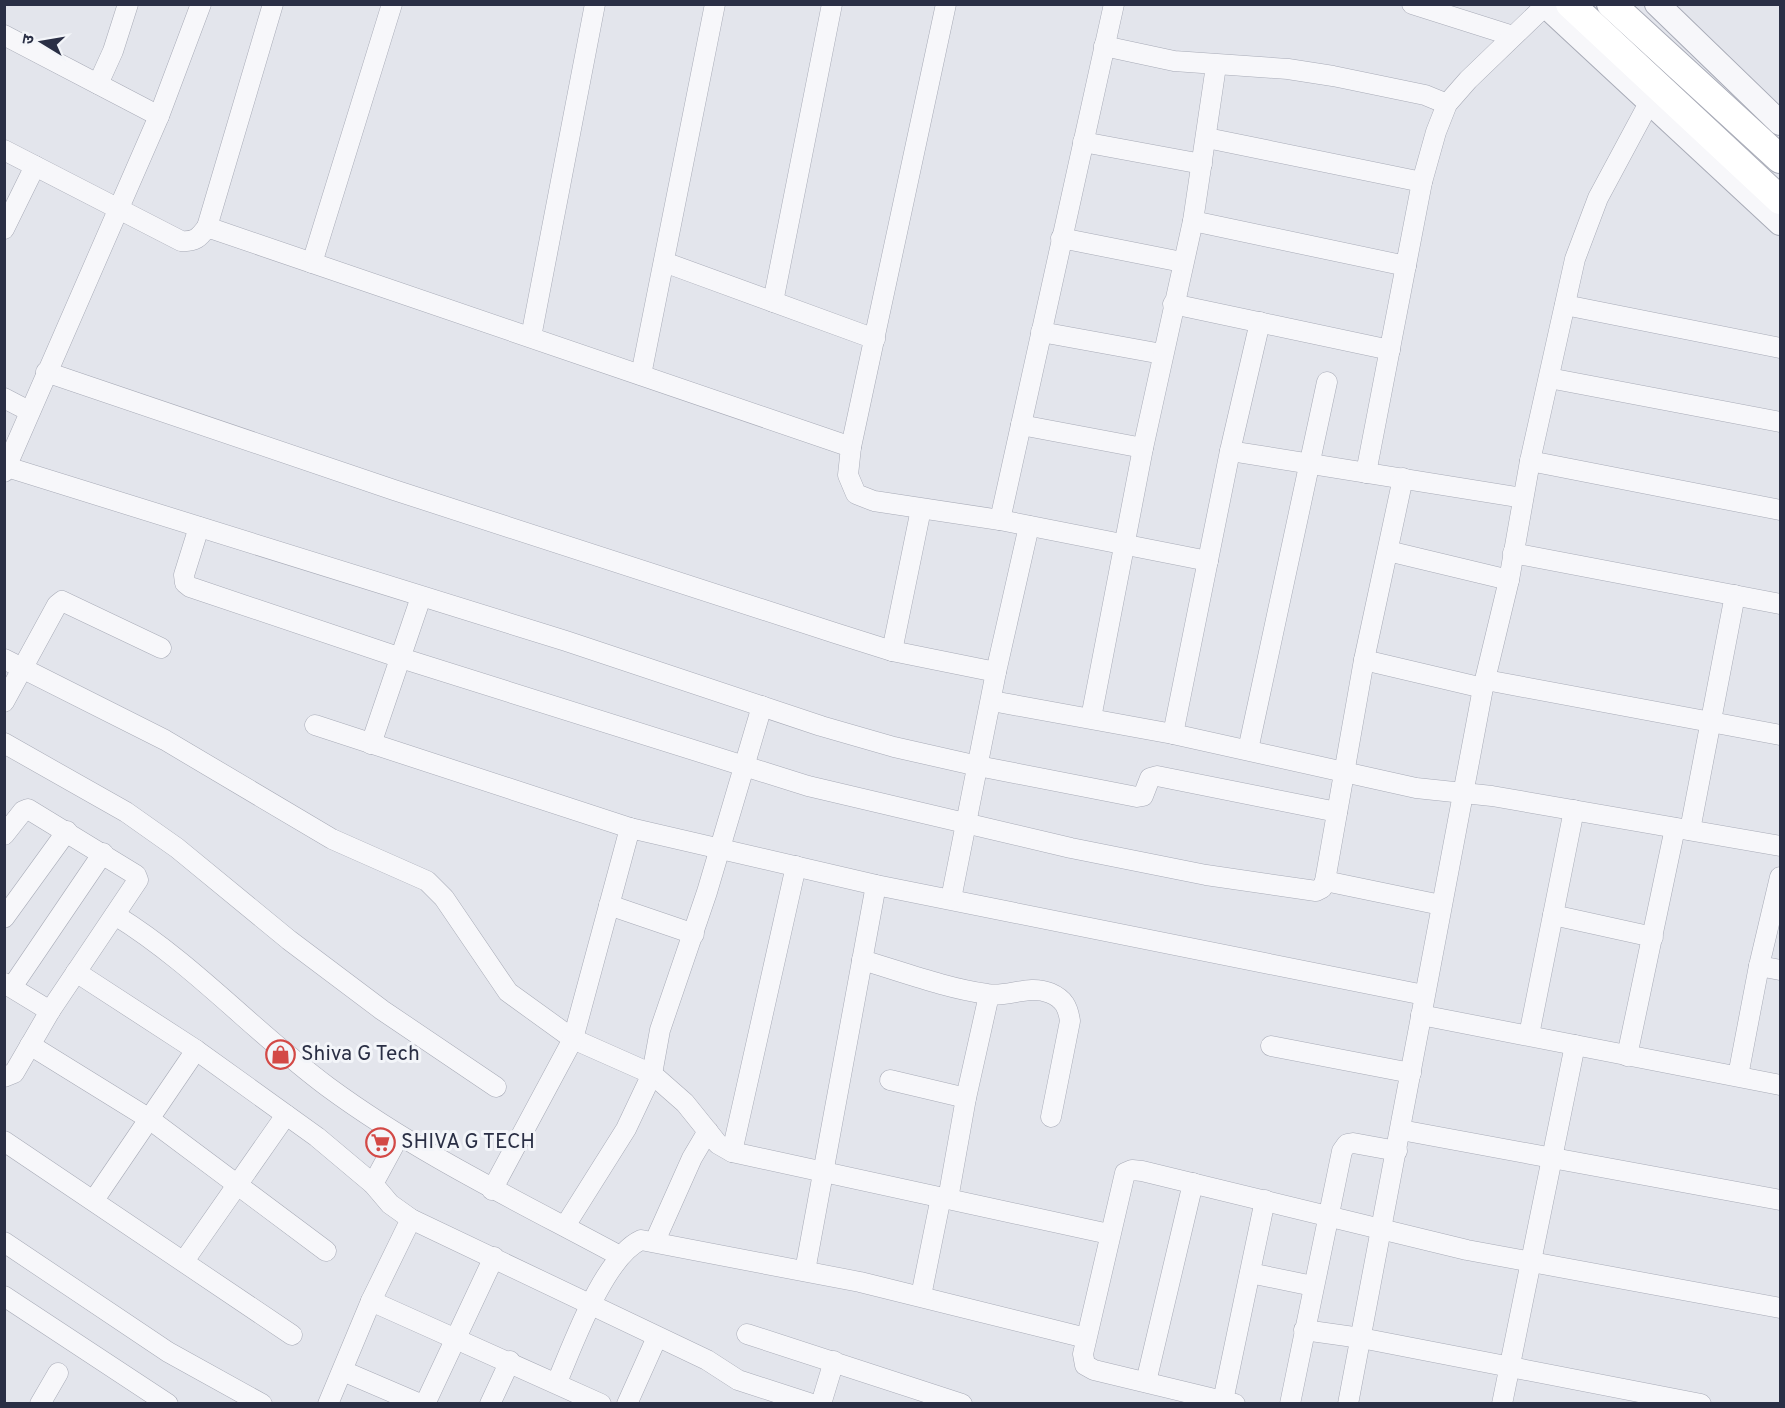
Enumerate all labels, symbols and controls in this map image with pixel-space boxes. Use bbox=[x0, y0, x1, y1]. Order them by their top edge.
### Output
north arrow bbox=[12, 12, 72, 72]
text: उ bbox=[19, 32, 40, 46]
shop icon: Shiva G Tech bbox=[264, 1038, 296, 1070]
place label: Shiva G Tech bbox=[301, 1041, 420, 1068]
supermarket icon: SHIVA G TECH bbox=[364, 1126, 396, 1158]
place label: SHIVA G TECH bbox=[401, 1129, 535, 1156]

